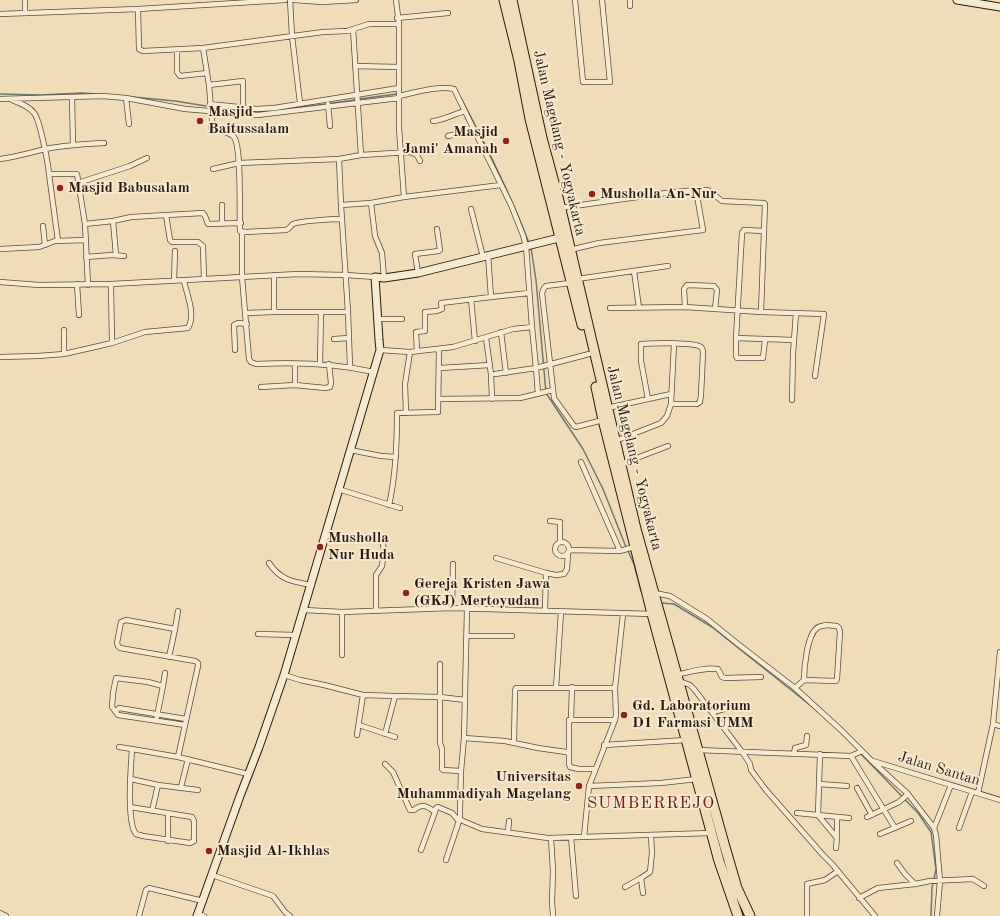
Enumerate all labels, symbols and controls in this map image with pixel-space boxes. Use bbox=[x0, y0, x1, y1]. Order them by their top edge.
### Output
street label: Jalan Magelang - Yogyakarta bbox=[529, 48, 589, 238]
place label: Masjid Baitussalam bbox=[208, 103, 289, 138]
marker: Masjid Baitussalam bbox=[195, 116, 205, 126]
place label: Masjid Jami' Amanah bbox=[403, 123, 498, 158]
marker: Masjid Jami' Amanah bbox=[501, 136, 511, 146]
place label: Masjid Babusalam bbox=[68, 179, 190, 197]
marker: Masjid Babusalam bbox=[55, 183, 65, 193]
place label: Musholla An-Nur bbox=[600, 185, 716, 203]
marker: Musholla An-Nur bbox=[587, 189, 597, 199]
street label: Jalan Magelang - Yogyakarta bbox=[602, 364, 666, 552]
place label: Musholla Nur Huda bbox=[328, 529, 395, 564]
marker: Musholla Nur Huda bbox=[315, 542, 325, 552]
place label: Gereja Kristen Jawa (GKJ) Mertoyudan bbox=[414, 575, 550, 610]
marker: Gereja Kristen Jawa (GKJ) Mertoyudan bbox=[401, 588, 411, 598]
place label: Gd. Laboratorium D1 Farmasi UMM bbox=[632, 697, 754, 732]
marker: Gd. Laboratorium D1 Farmasi UMM bbox=[619, 710, 629, 720]
street label: Jalan Santan bbox=[896, 748, 982, 790]
place label: Universitas Muhammadiyah Magelang bbox=[396, 768, 571, 803]
marker: Universitas Muhammadiyah Magelang bbox=[574, 781, 584, 791]
district label: SUMBERREJO bbox=[587, 794, 715, 814]
place label: Masjid Al-Ikhlas bbox=[217, 842, 329, 860]
marker: Masjid Al-Ikhlas bbox=[204, 846, 214, 856]

